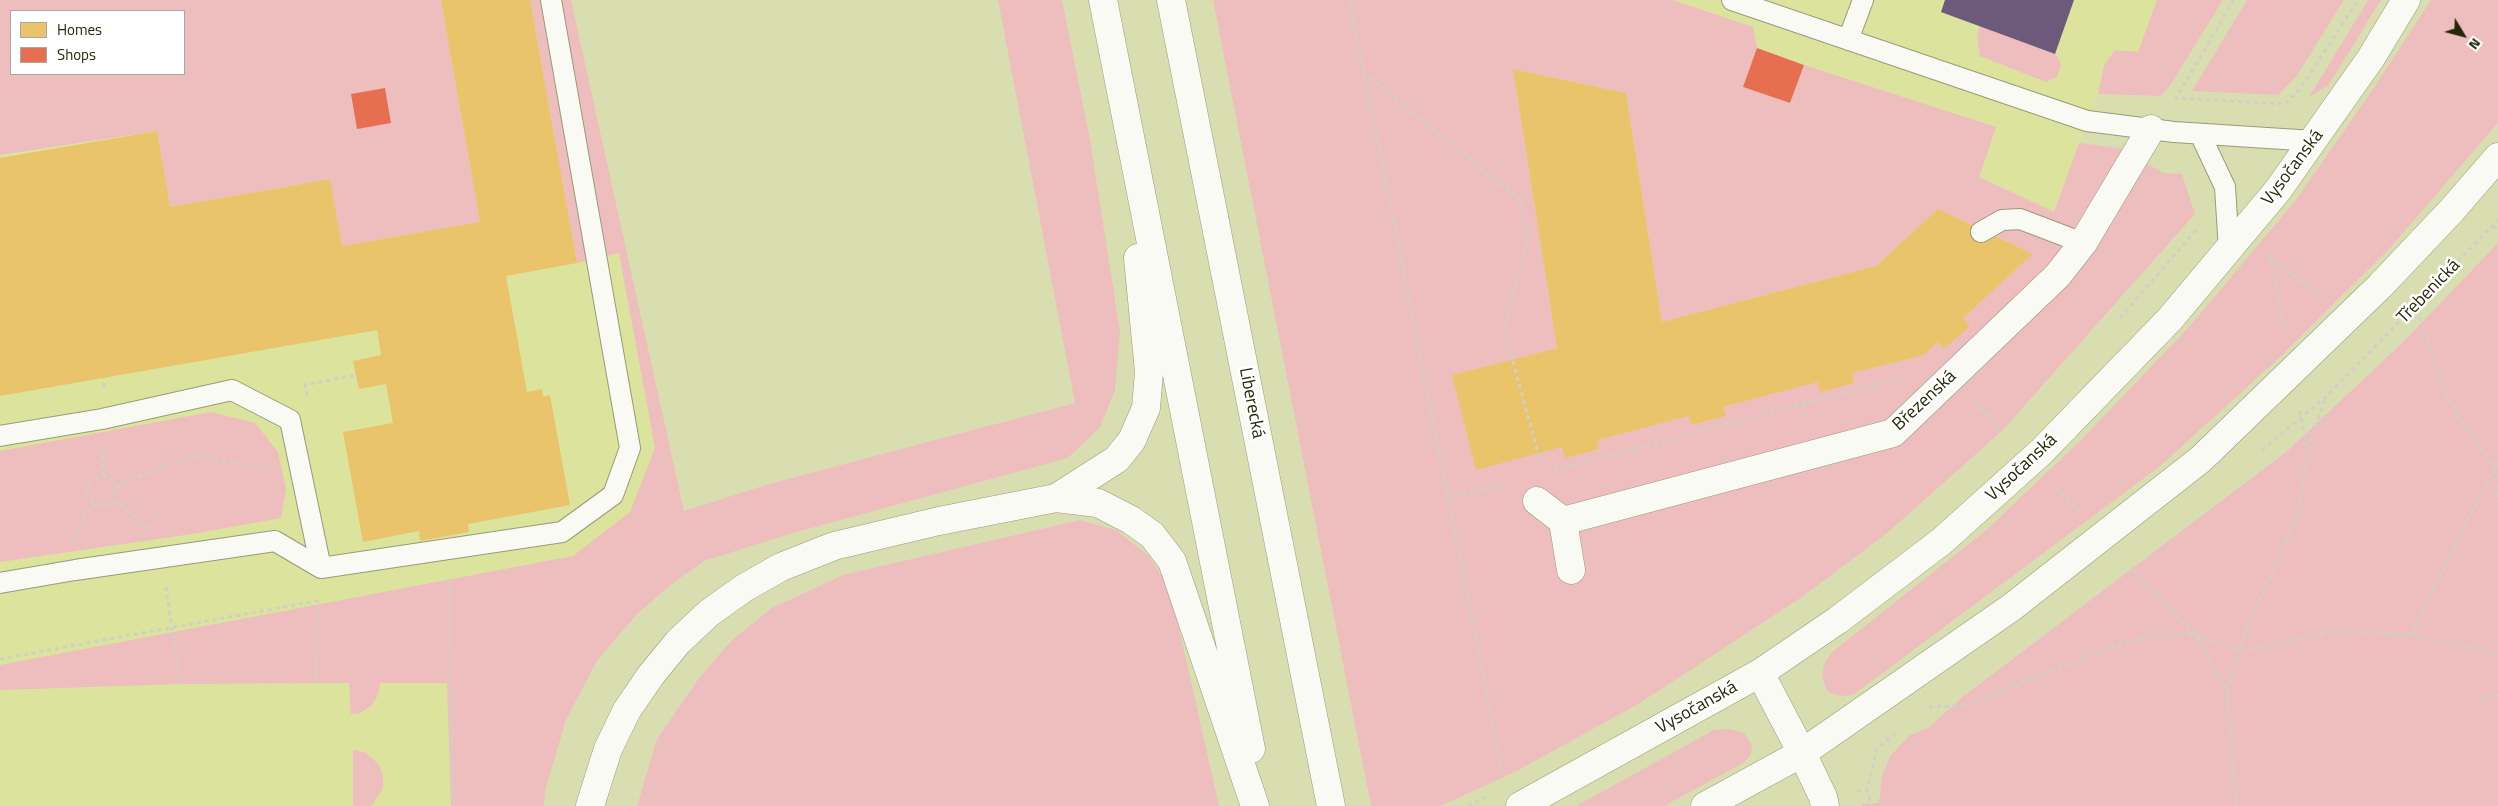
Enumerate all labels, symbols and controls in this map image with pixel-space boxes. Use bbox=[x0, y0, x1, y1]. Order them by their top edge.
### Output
legend bbox=[10, 10, 185, 75]
north arrow bbox=[2438, 10, 2488, 60]
text: Homes bbox=[57, 18, 102, 41]
text: N bbox=[2464, 34, 2487, 55]
text: Shops bbox=[57, 43, 96, 66]
street label: Vysočanská bbox=[2258, 126, 2328, 210]
street label: Třebenická bbox=[2393, 255, 2465, 329]
street label: Liberecká bbox=[1234, 366, 1268, 440]
street label: Březenská bbox=[1889, 366, 1961, 436]
street label: Vysočanská bbox=[1982, 430, 2062, 506]
street label: Vysočanská bbox=[1653, 677, 1741, 739]

